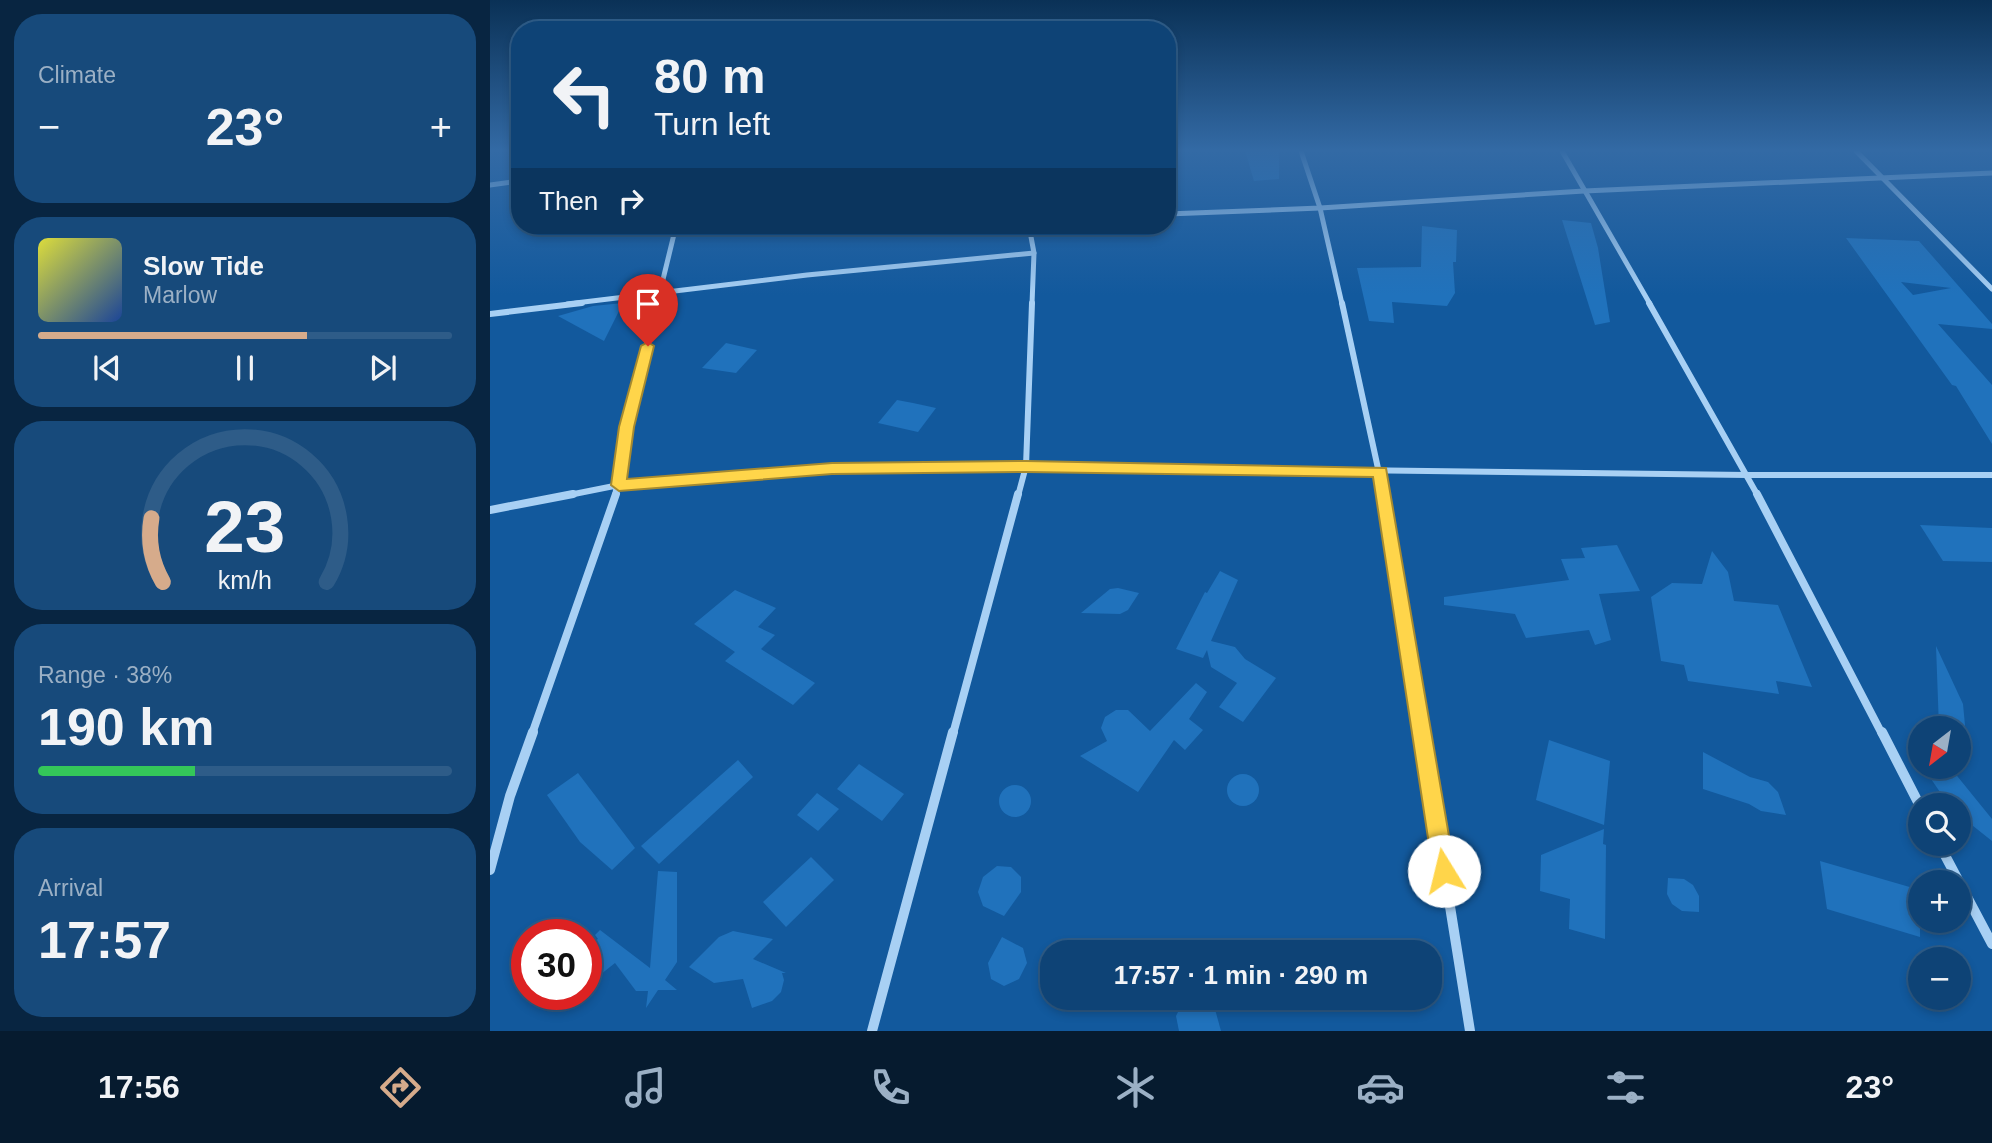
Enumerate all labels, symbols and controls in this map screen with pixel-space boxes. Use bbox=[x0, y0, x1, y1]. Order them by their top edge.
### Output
icon: left bbox=[539, 49, 630, 140]
text: 80 m bbox=[654, 49, 766, 103]
text: Climate bbox=[38, 62, 116, 88]
text: 23° bbox=[206, 98, 284, 156]
text: − bbox=[38, 106, 60, 148]
text: + bbox=[430, 106, 452, 148]
text: Turn left bbox=[654, 106, 770, 142]
icon: right bbox=[612, 182, 650, 220]
text: Then bbox=[539, 186, 598, 216]
text: Slow Tide bbox=[143, 251, 264, 281]
pin bbox=[618, 274, 678, 346]
text: Marlow bbox=[143, 282, 217, 308]
icon: arrive bbox=[629, 285, 667, 323]
icon: previous bbox=[88, 349, 126, 387]
icon: pause bbox=[226, 349, 264, 387]
icon: next bbox=[364, 349, 402, 387]
text: 23 bbox=[205, 486, 285, 567]
text: km/h bbox=[218, 565, 272, 593]
text: Range · 38% bbox=[38, 662, 172, 688]
text: 190 km bbox=[38, 698, 214, 756]
north arrow bbox=[1908, 716, 1970, 779]
map controls bbox=[1908, 716, 1971, 1010]
button: search bbox=[1908, 793, 1971, 856]
position arrow bbox=[1407, 834, 1481, 908]
button: + bbox=[1908, 870, 1971, 933]
text: Arrival bbox=[38, 875, 103, 901]
text: 17:57 bbox=[38, 911, 171, 969]
speed limit sign: 30 bbox=[511, 919, 602, 1010]
button: − bbox=[1908, 947, 1971, 1010]
text: 17:57 · 1 min · 290 m bbox=[1114, 960, 1368, 990]
icon: directions bbox=[376, 1063, 425, 1112]
icon: music bbox=[621, 1063, 670, 1112]
icon: phone bbox=[866, 1063, 915, 1112]
icon: climate bbox=[1111, 1063, 1160, 1112]
icon: car bbox=[1356, 1063, 1405, 1112]
icon: filters bbox=[1601, 1063, 1650, 1112]
text: 17:56 bbox=[98, 1069, 180, 1105]
text: 23° bbox=[1846, 1069, 1894, 1105]

